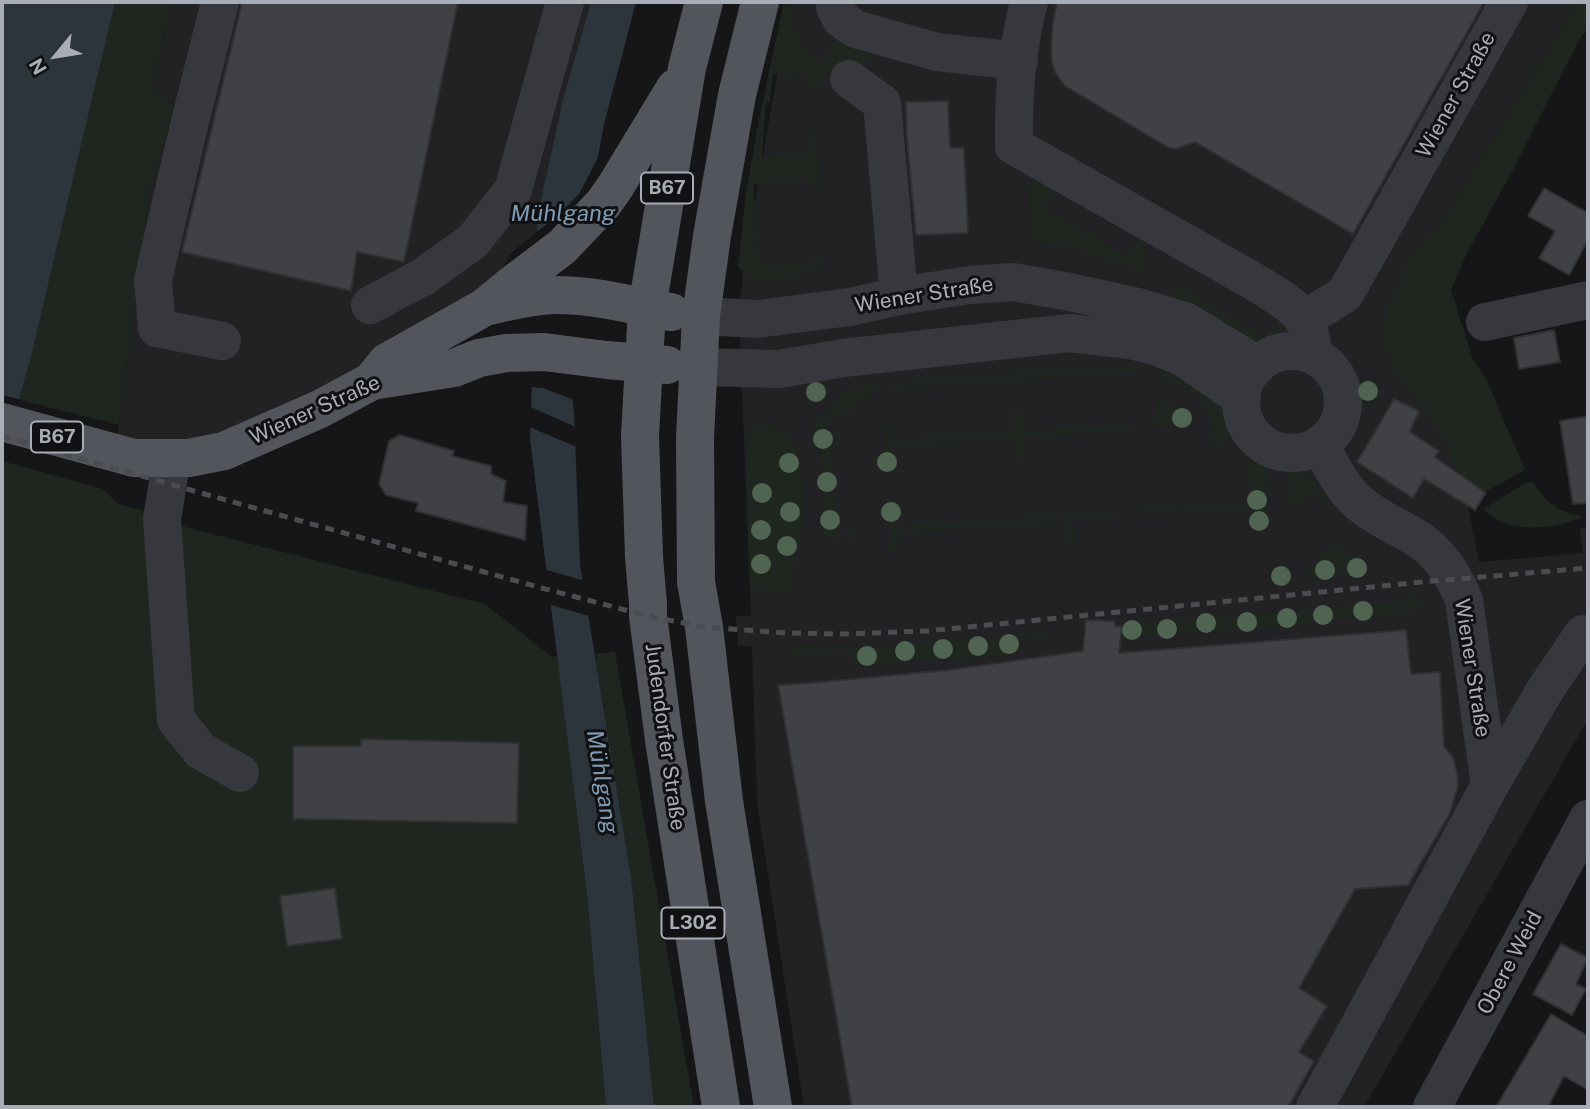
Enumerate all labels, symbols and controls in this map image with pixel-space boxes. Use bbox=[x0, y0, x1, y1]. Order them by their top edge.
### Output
north arrow bbox=[21, 21, 91, 91]
street label: Wiener Straße bbox=[1411, 28, 1501, 162]
text: N bbox=[25, 55, 51, 78]
road number: B67 bbox=[641, 172, 693, 204]
water label: Mühlgang bbox=[511, 200, 615, 228]
street label: Wiener Straße bbox=[853, 272, 995, 318]
street label: Wiener Straße bbox=[246, 370, 384, 450]
road number: B67 bbox=[31, 422, 83, 452]
street label: Wiener Straße bbox=[1449, 597, 1495, 739]
street label: Judendorfer Straße bbox=[639, 642, 691, 832]
water label: Mühlgang bbox=[580, 728, 624, 836]
street label: Obere Weid bbox=[1472, 907, 1548, 1019]
road number: L302 bbox=[662, 908, 724, 939]

